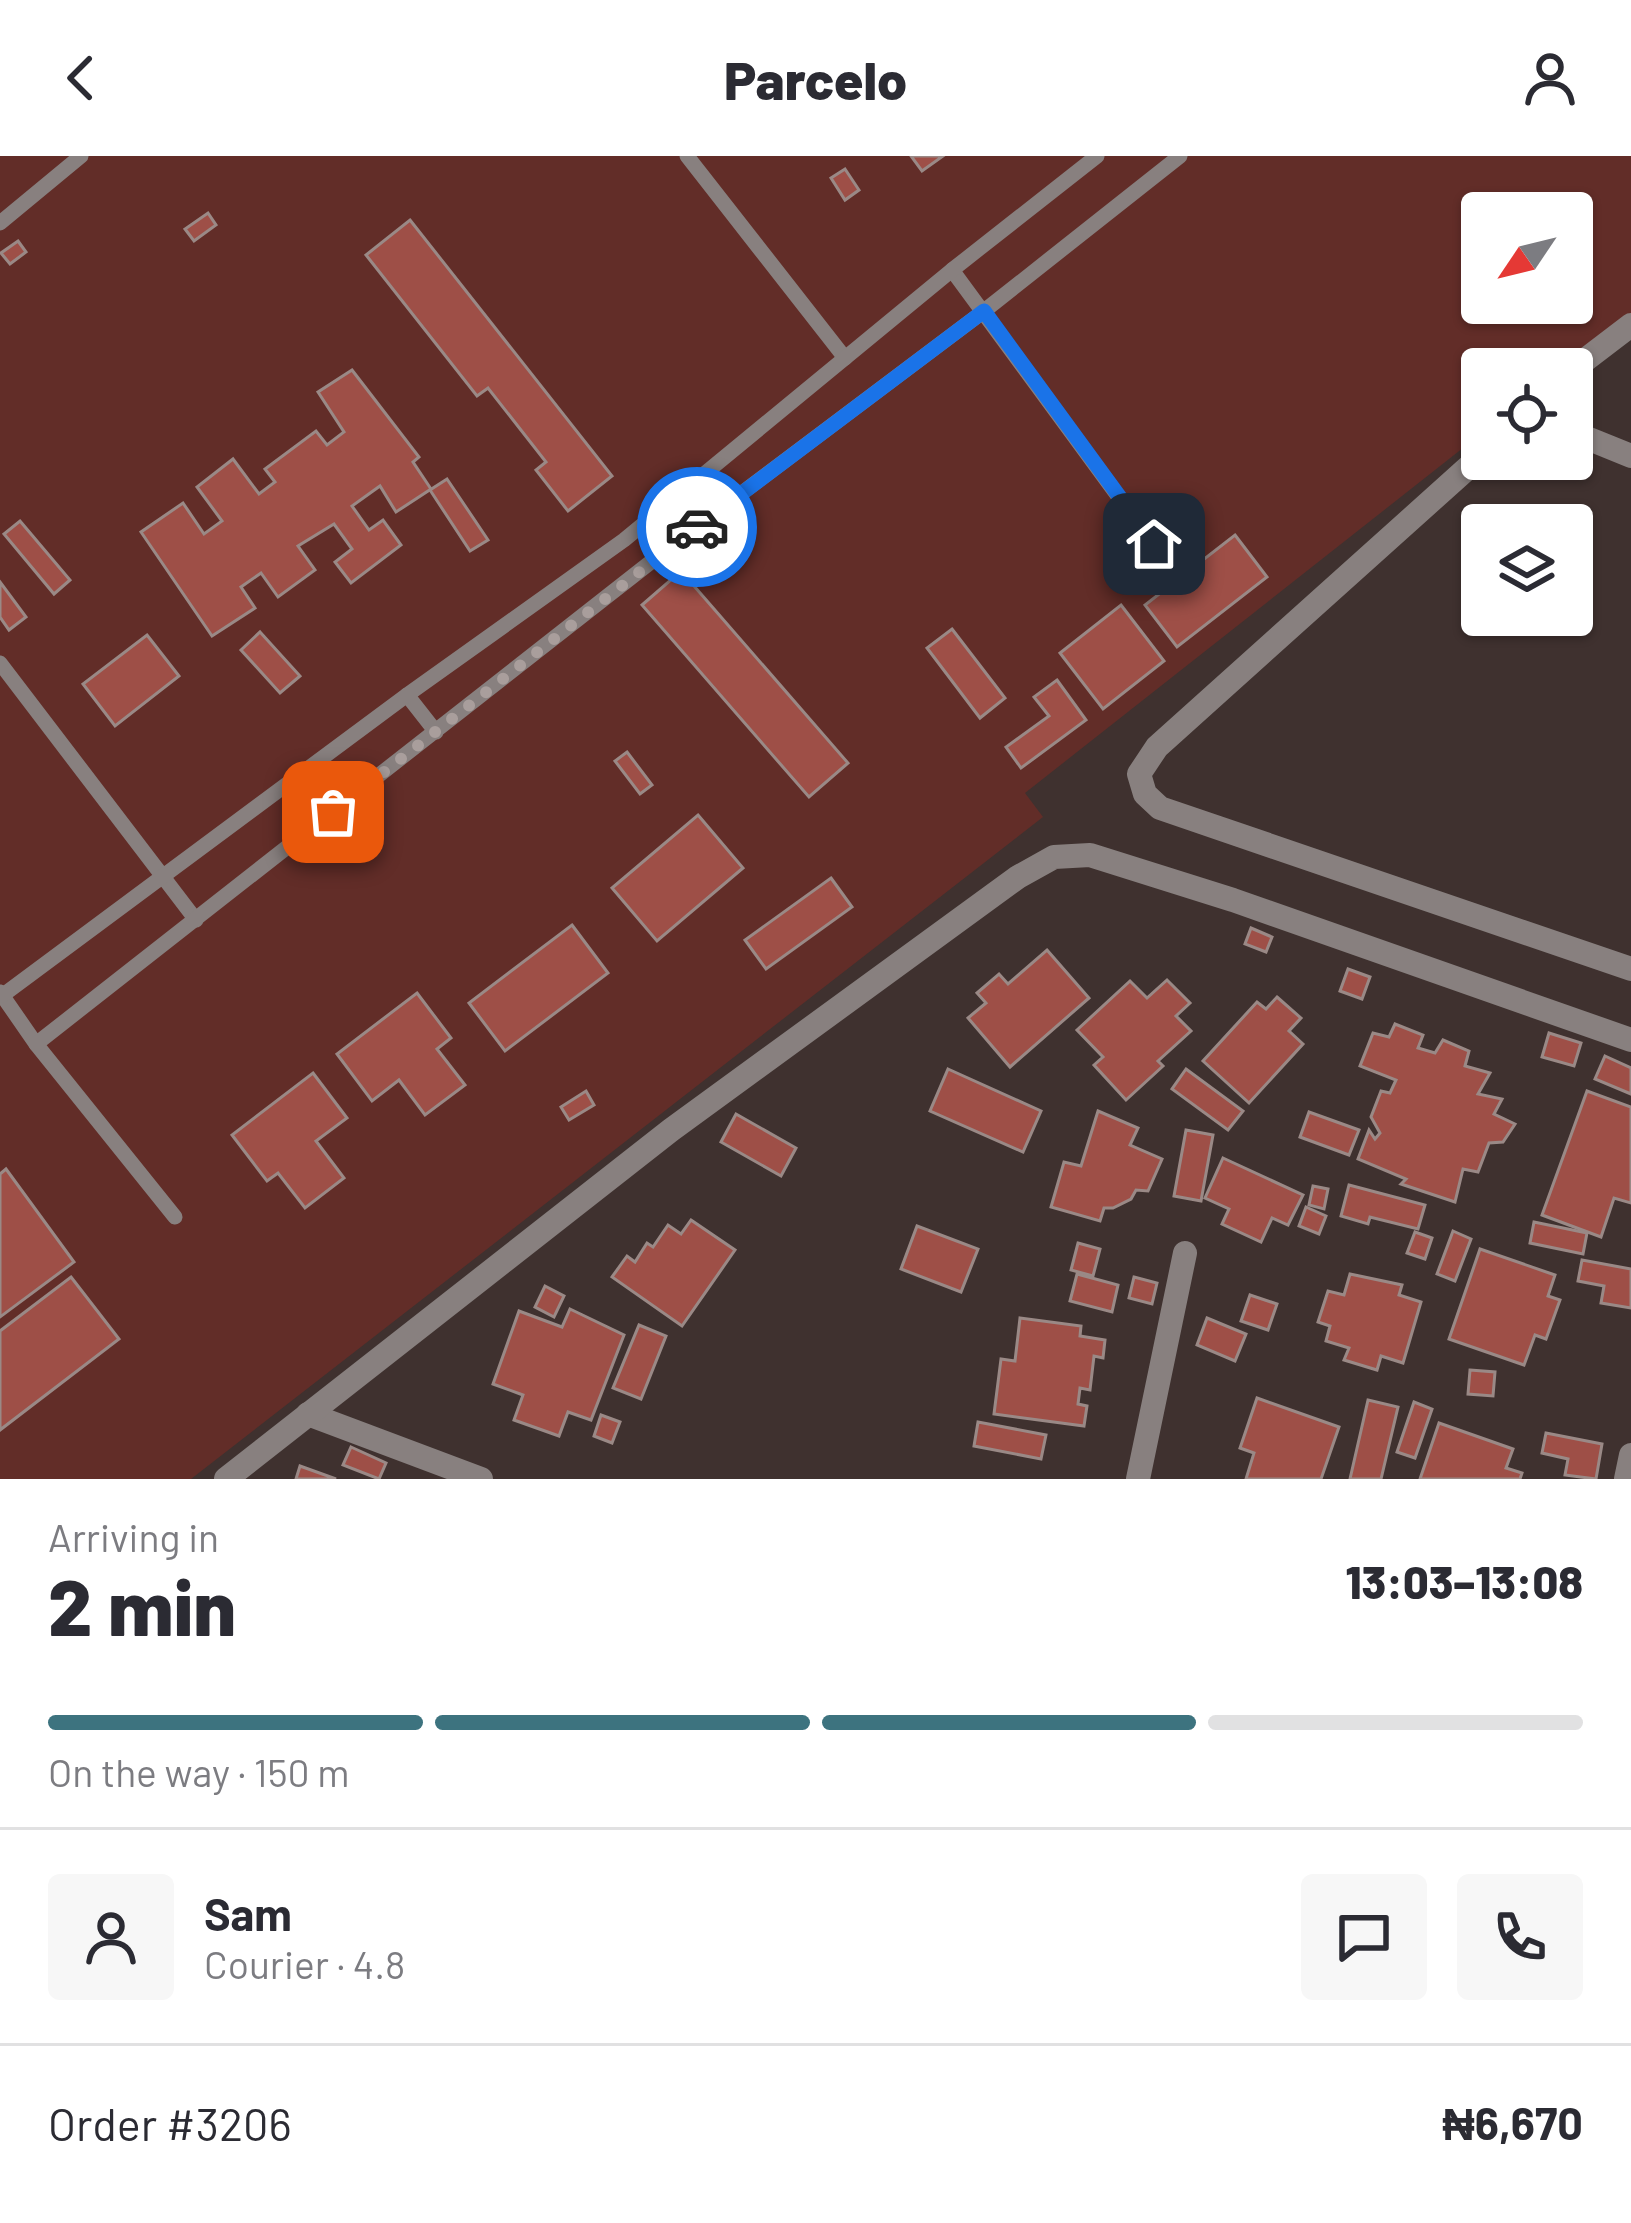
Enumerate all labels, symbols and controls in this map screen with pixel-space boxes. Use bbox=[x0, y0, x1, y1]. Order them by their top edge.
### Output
icon: back bbox=[48, 45, 114, 111]
icon: person bbox=[1517, 45, 1583, 111]
text: Parcelo bbox=[724, 46, 907, 111]
north arrow bbox=[1461, 192, 1593, 324]
map controls bbox=[1461, 192, 1593, 636]
button: locate bbox=[1461, 348, 1593, 480]
courier bbox=[637, 467, 757, 587]
pin bbox=[1103, 493, 1205, 595]
icon: car bbox=[664, 494, 730, 560]
button: layers bbox=[1461, 504, 1593, 636]
icon: home bbox=[1121, 511, 1187, 577]
pin bbox=[282, 761, 384, 863]
icon: bag bbox=[300, 779, 366, 845]
text: Arriving in bbox=[48, 1513, 219, 1560]
text: 13:03–13:08 bbox=[1346, 1554, 1583, 1608]
text: 2 min bbox=[48, 1558, 236, 1652]
text: On the way · 150 m bbox=[48, 1748, 350, 1795]
button: person bbox=[48, 1874, 174, 2000]
button: chat bbox=[1301, 1874, 1427, 2000]
button: phone bbox=[1457, 1874, 1583, 2000]
text: Sam bbox=[204, 1886, 292, 1940]
text: Courier · 4.8 bbox=[204, 1940, 405, 1987]
text: ₦6,670 bbox=[1442, 2095, 1583, 2149]
text: Order #3206 bbox=[48, 2096, 292, 2150]

